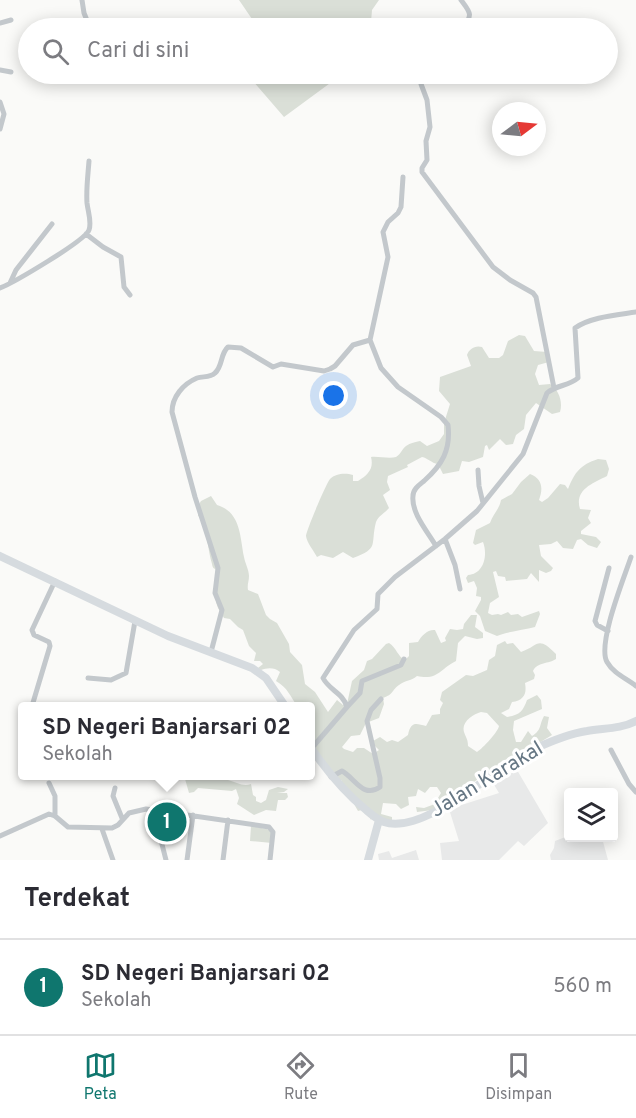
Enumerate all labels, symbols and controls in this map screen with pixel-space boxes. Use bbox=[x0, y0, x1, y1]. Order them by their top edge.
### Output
search box bbox=[18, 18, 618, 84]
icon: search bbox=[39, 35, 72, 68]
text: Cari di sini bbox=[87, 38, 189, 65]
north arrow bbox=[492, 102, 546, 156]
your location bbox=[319, 381, 348, 410]
popup bbox=[18, 702, 315, 780]
text: SD Negeri Banjarsari 02 bbox=[42, 715, 291, 742]
street label: Jalan Karakal bbox=[426, 736, 548, 824]
text: Sekolah bbox=[42, 742, 113, 768]
map controls bbox=[564, 788, 618, 842]
button: layers bbox=[564, 788, 618, 842]
pin: 1 bbox=[148, 800, 186, 844]
text: Terdekat bbox=[24, 883, 130, 916]
text: SD Negeri Banjarsari 02 bbox=[81, 961, 330, 988]
text: 1 bbox=[40, 974, 48, 1000]
text: 560 m bbox=[553, 974, 612, 1000]
text: Sekolah bbox=[81, 988, 152, 1014]
tab: Peta bbox=[84, 1049, 117, 1105]
tab: Rute bbox=[284, 1049, 318, 1105]
tab: Disimpan bbox=[485, 1049, 552, 1105]

